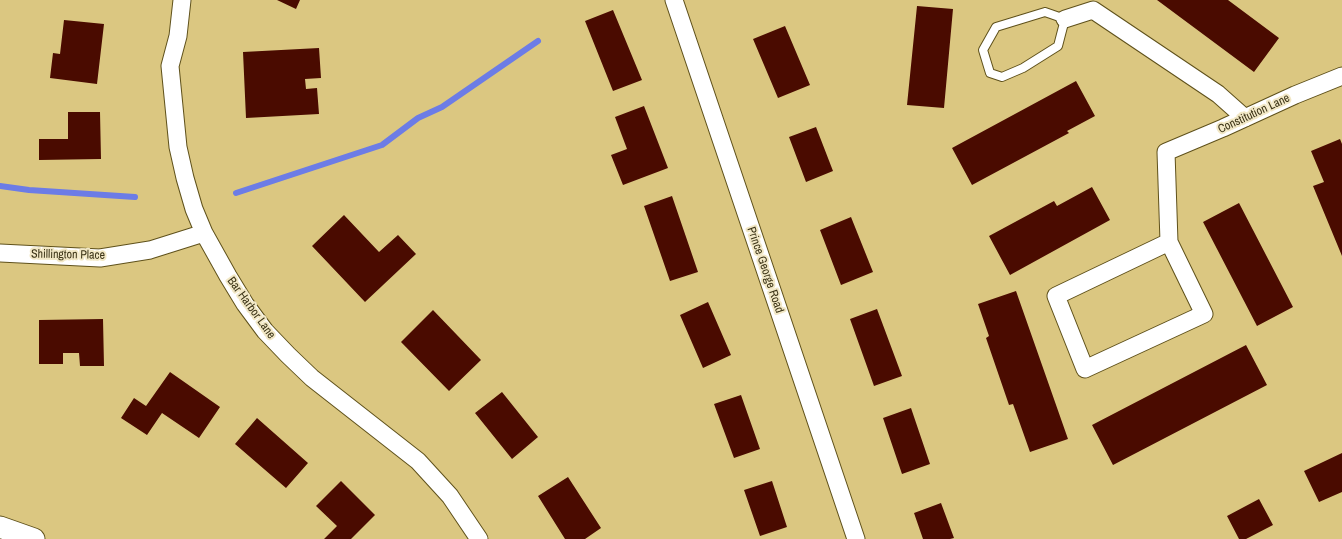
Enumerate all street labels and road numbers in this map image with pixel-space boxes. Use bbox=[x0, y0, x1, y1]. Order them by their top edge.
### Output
street label: Constitution Lane bbox=[1216, 91, 1292, 137]
street label: Prince George Road bbox=[744, 225, 786, 315]
street label: Shillington Place bbox=[31, 247, 105, 263]
street label: Bar Harbor Lane bbox=[224, 274, 278, 342]

